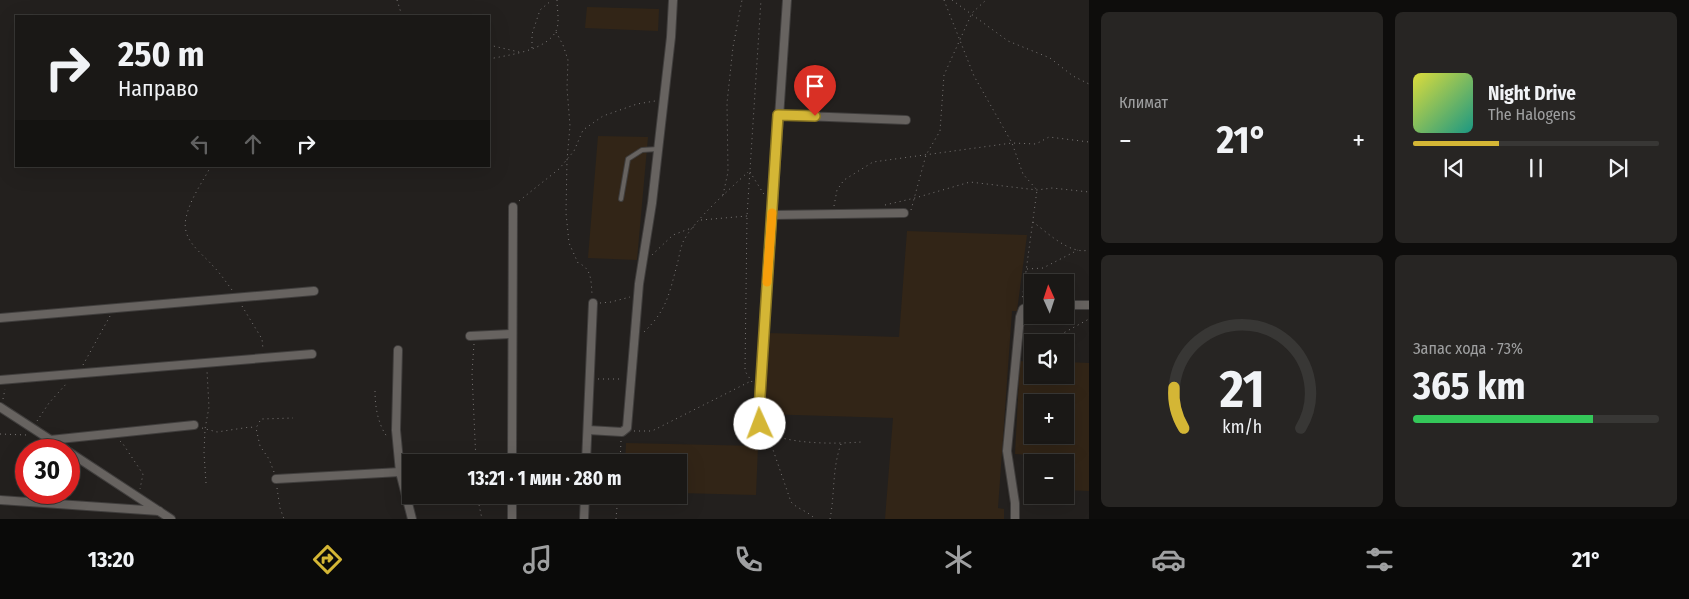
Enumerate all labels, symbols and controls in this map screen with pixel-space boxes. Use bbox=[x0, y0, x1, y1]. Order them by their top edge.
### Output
text: 250 m bbox=[118, 33, 205, 75]
icon: right bbox=[35, 35, 100, 100]
pin bbox=[794, 65, 836, 116]
icon: arrive bbox=[801, 72, 829, 100]
text: Направо bbox=[118, 75, 199, 102]
text: Night Drive bbox=[1488, 82, 1576, 105]
text: Климат bbox=[1119, 93, 1168, 112]
text: The Halogens bbox=[1488, 105, 1576, 124]
text: 21° bbox=[1217, 117, 1267, 163]
text: − bbox=[1119, 124, 1132, 157]
text: + bbox=[1352, 124, 1365, 157]
icon: left bbox=[186, 130, 214, 158]
icon: ahead bbox=[239, 130, 267, 158]
icon: right bbox=[292, 130, 320, 158]
icon: previous bbox=[1440, 154, 1468, 182]
icon: pause bbox=[1522, 154, 1550, 182]
icon: next bbox=[1604, 154, 1632, 182]
north arrow bbox=[1024, 274, 1074, 324]
map controls bbox=[1024, 274, 1074, 504]
button: sound bbox=[1024, 334, 1074, 384]
text: Запас хода · 73% bbox=[1413, 339, 1523, 358]
text: 21 bbox=[1218, 358, 1265, 421]
text: 365 km bbox=[1413, 363, 1526, 409]
button: + bbox=[1024, 394, 1074, 444]
position arrow bbox=[733, 397, 785, 449]
text: km/h bbox=[1222, 416, 1262, 438]
speed limit sign: 30 bbox=[15, 439, 80, 504]
button: − bbox=[1024, 454, 1074, 504]
text: 13:21 · 1 мин · 280 m bbox=[468, 467, 621, 490]
icon: directions bbox=[310, 542, 345, 577]
icon: music bbox=[520, 542, 555, 577]
icon: phone bbox=[731, 542, 766, 577]
icon: climate bbox=[941, 542, 976, 577]
icon: car bbox=[1151, 542, 1186, 577]
icon: filters bbox=[1362, 542, 1397, 577]
text: 13:20 bbox=[88, 546, 135, 573]
text: 21° bbox=[1572, 546, 1601, 573]

